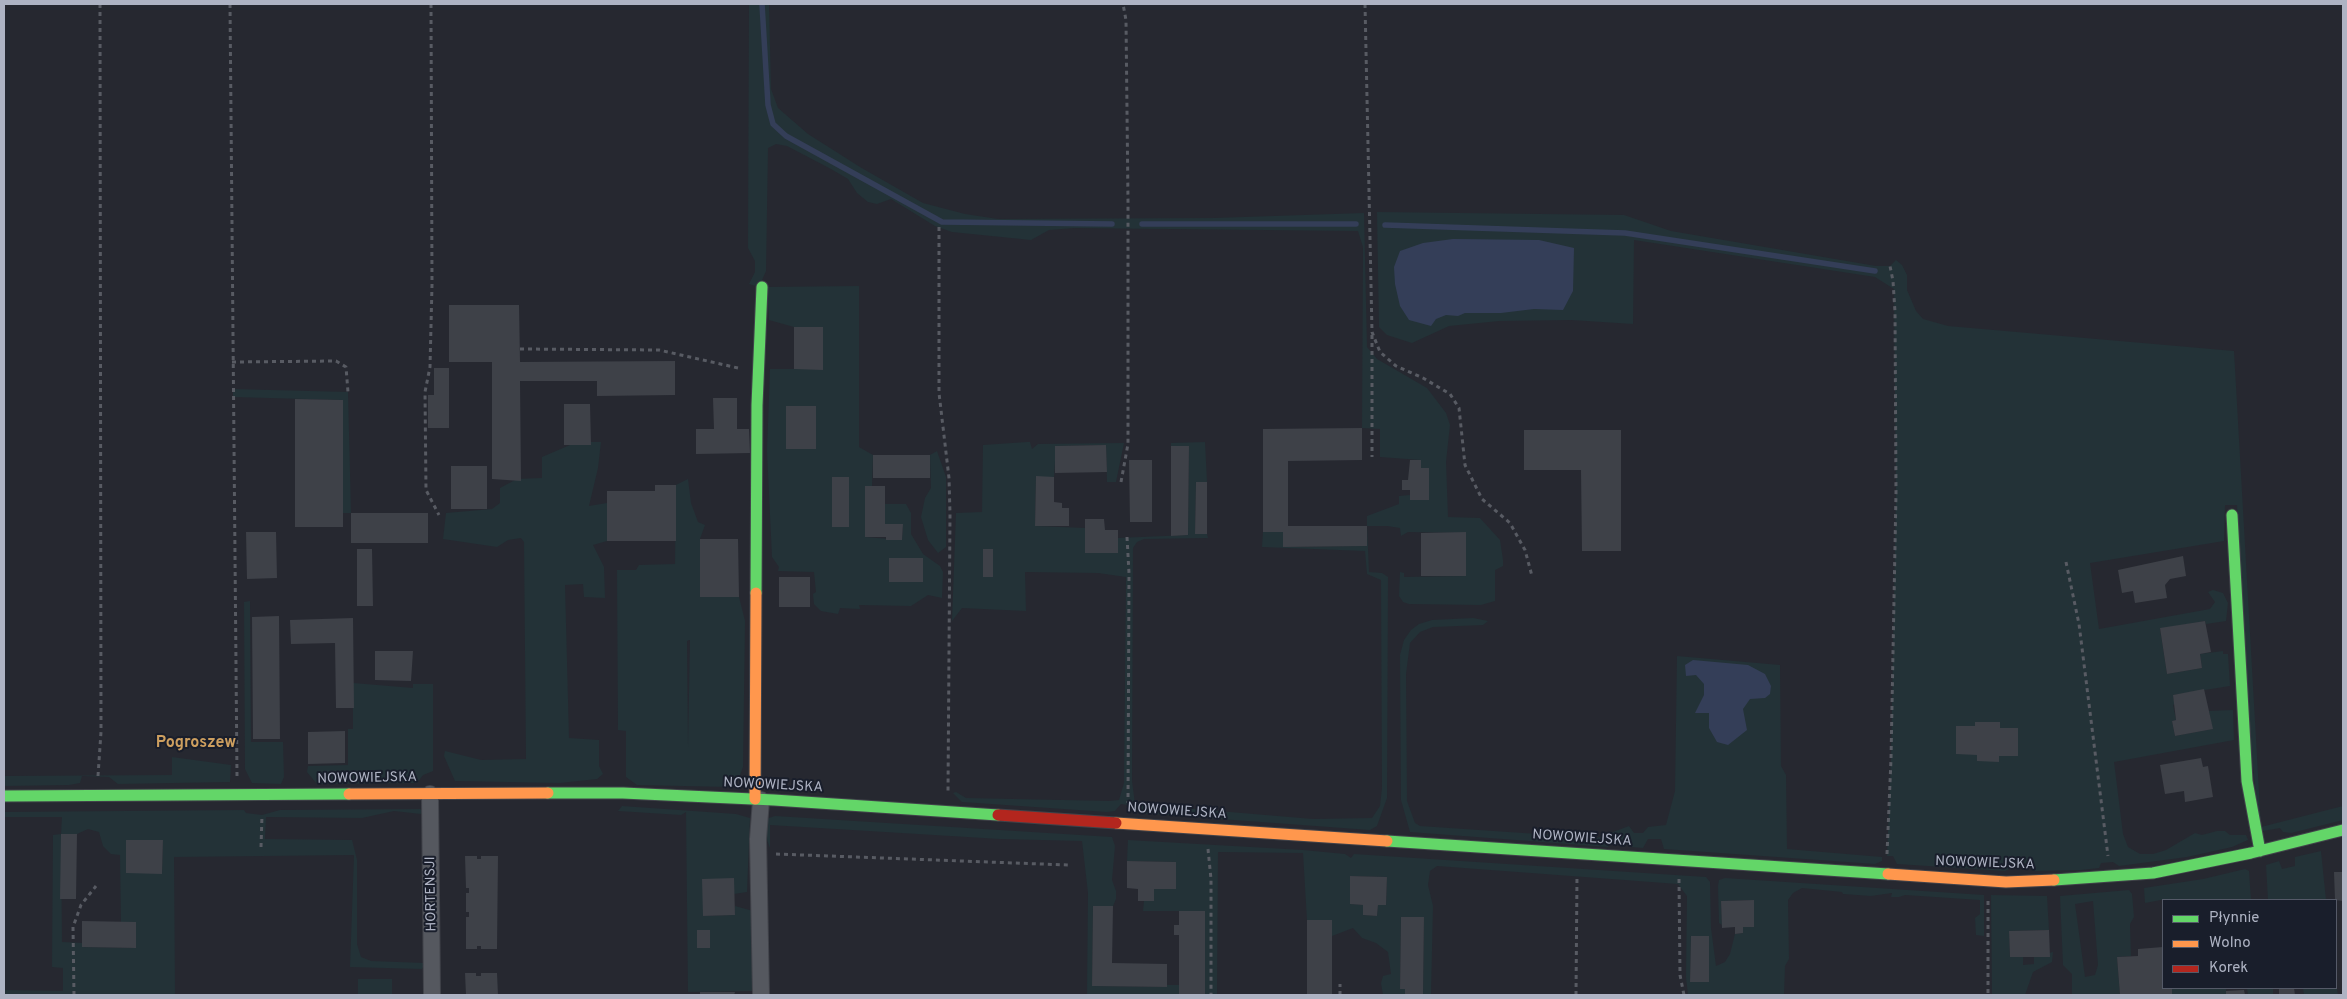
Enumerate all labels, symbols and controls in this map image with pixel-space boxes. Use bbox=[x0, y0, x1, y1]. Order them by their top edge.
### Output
district label: Pogroszew bbox=[156, 734, 236, 754]
street label: NOWOWIEJSKA bbox=[317, 770, 417, 788]
street label: NOWOWIEJSKA bbox=[723, 775, 823, 797]
street label: NOWOWIEJSKA bbox=[1127, 800, 1227, 824]
street label: NOWOWIEJSKA bbox=[1532, 827, 1632, 851]
street label: NOWOWIEJSKA bbox=[1935, 854, 2035, 874]
street label: HORTENSJI bbox=[423, 856, 441, 932]
legend bbox=[2162, 899, 2337, 989]
text: Płynnie bbox=[2209, 909, 2259, 928]
text: Wolno bbox=[2209, 934, 2251, 953]
text: Korek bbox=[2209, 959, 2248, 978]

